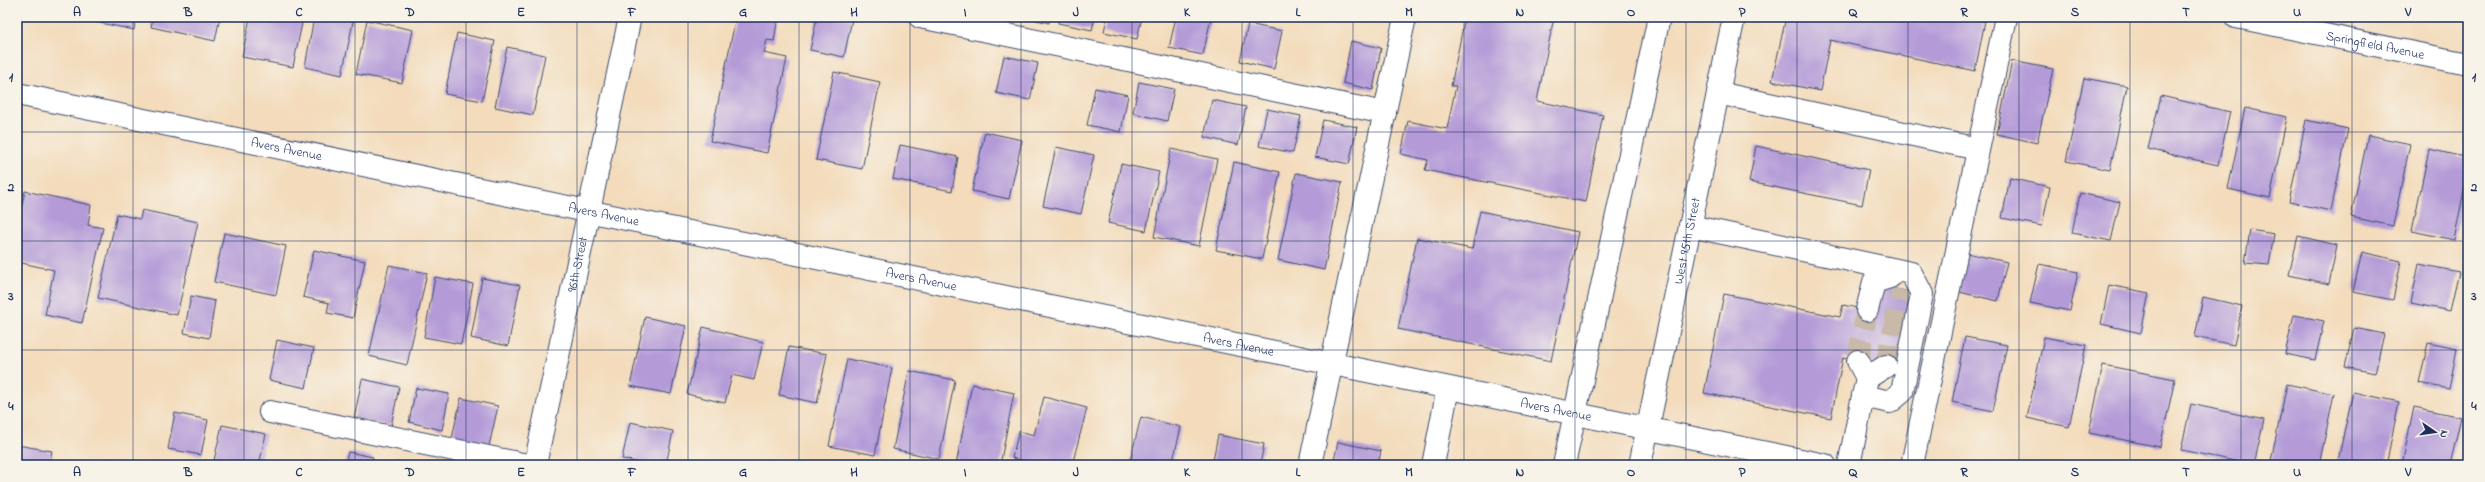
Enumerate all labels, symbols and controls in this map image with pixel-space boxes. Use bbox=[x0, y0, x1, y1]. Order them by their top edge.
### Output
text: A bbox=[73, 3, 81, 22]
text: B bbox=[183, 3, 193, 22]
text: C bbox=[295, 3, 303, 22]
text: D bbox=[404, 3, 415, 22]
text: E bbox=[517, 3, 525, 22]
text: F bbox=[627, 3, 637, 22]
text: G bbox=[739, 3, 747, 22]
text: H bbox=[850, 3, 858, 22]
text: I bbox=[963, 3, 967, 22]
text: J bbox=[1073, 3, 1079, 22]
text: K bbox=[1184, 3, 1191, 22]
text: L bbox=[1296, 3, 1302, 22]
text: M bbox=[1405, 3, 1413, 22]
text: N bbox=[1516, 3, 1525, 22]
text: O bbox=[1627, 3, 1636, 22]
text: P bbox=[1739, 3, 1746, 22]
text: Q bbox=[1849, 3, 1858, 22]
text: R bbox=[1959, 3, 1968, 22]
text: S bbox=[2071, 3, 2080, 22]
text: T bbox=[2182, 3, 2190, 22]
text: U bbox=[2293, 3, 2301, 22]
text: V bbox=[2404, 3, 2412, 22]
street label: Springfield Avenue bbox=[2324, 26, 2426, 64]
text: 1 bbox=[9, 68, 14, 87]
text: 1 bbox=[2472, 68, 2477, 87]
street label: Avers Avenue bbox=[249, 133, 324, 166]
text: 2 bbox=[7, 178, 15, 197]
text: 2 bbox=[2470, 178, 2478, 197]
street label: West 95th Street bbox=[1669, 195, 1705, 286]
street label: Avers Avenue bbox=[567, 198, 641, 231]
street label: 96th Street bbox=[562, 234, 593, 294]
street label: Avers Avenue bbox=[884, 263, 959, 296]
text: 3 bbox=[7, 287, 14, 306]
text: 3 bbox=[2470, 287, 2477, 306]
street label: Avers Avenue bbox=[1201, 328, 1276, 361]
street label: Avers Avenue bbox=[1519, 393, 1593, 426]
text: 4 bbox=[7, 397, 14, 416]
text: 4 bbox=[2470, 397, 2477, 416]
north arrow bbox=[2415, 412, 2455, 452]
text: N bbox=[2435, 429, 2452, 439]
text: A bbox=[73, 463, 81, 482]
text: B bbox=[183, 463, 193, 482]
text: C bbox=[295, 463, 303, 482]
text: D bbox=[404, 463, 415, 482]
text: E bbox=[517, 463, 525, 482]
text: F bbox=[627, 463, 637, 482]
text: G bbox=[739, 463, 747, 482]
text: H bbox=[850, 463, 858, 482]
text: I bbox=[963, 463, 967, 482]
text: J bbox=[1073, 463, 1079, 482]
text: K bbox=[1184, 463, 1191, 482]
text: L bbox=[1296, 463, 1302, 482]
text: M bbox=[1405, 463, 1413, 482]
text: N bbox=[1516, 463, 1525, 482]
text: O bbox=[1627, 463, 1636, 482]
text: P bbox=[1739, 463, 1746, 482]
text: Q bbox=[1849, 463, 1858, 482]
text: R bbox=[1959, 463, 1968, 482]
text: S bbox=[2071, 463, 2080, 482]
text: T bbox=[2182, 463, 2190, 482]
text: U bbox=[2293, 463, 2301, 482]
text: V bbox=[2404, 463, 2412, 482]

